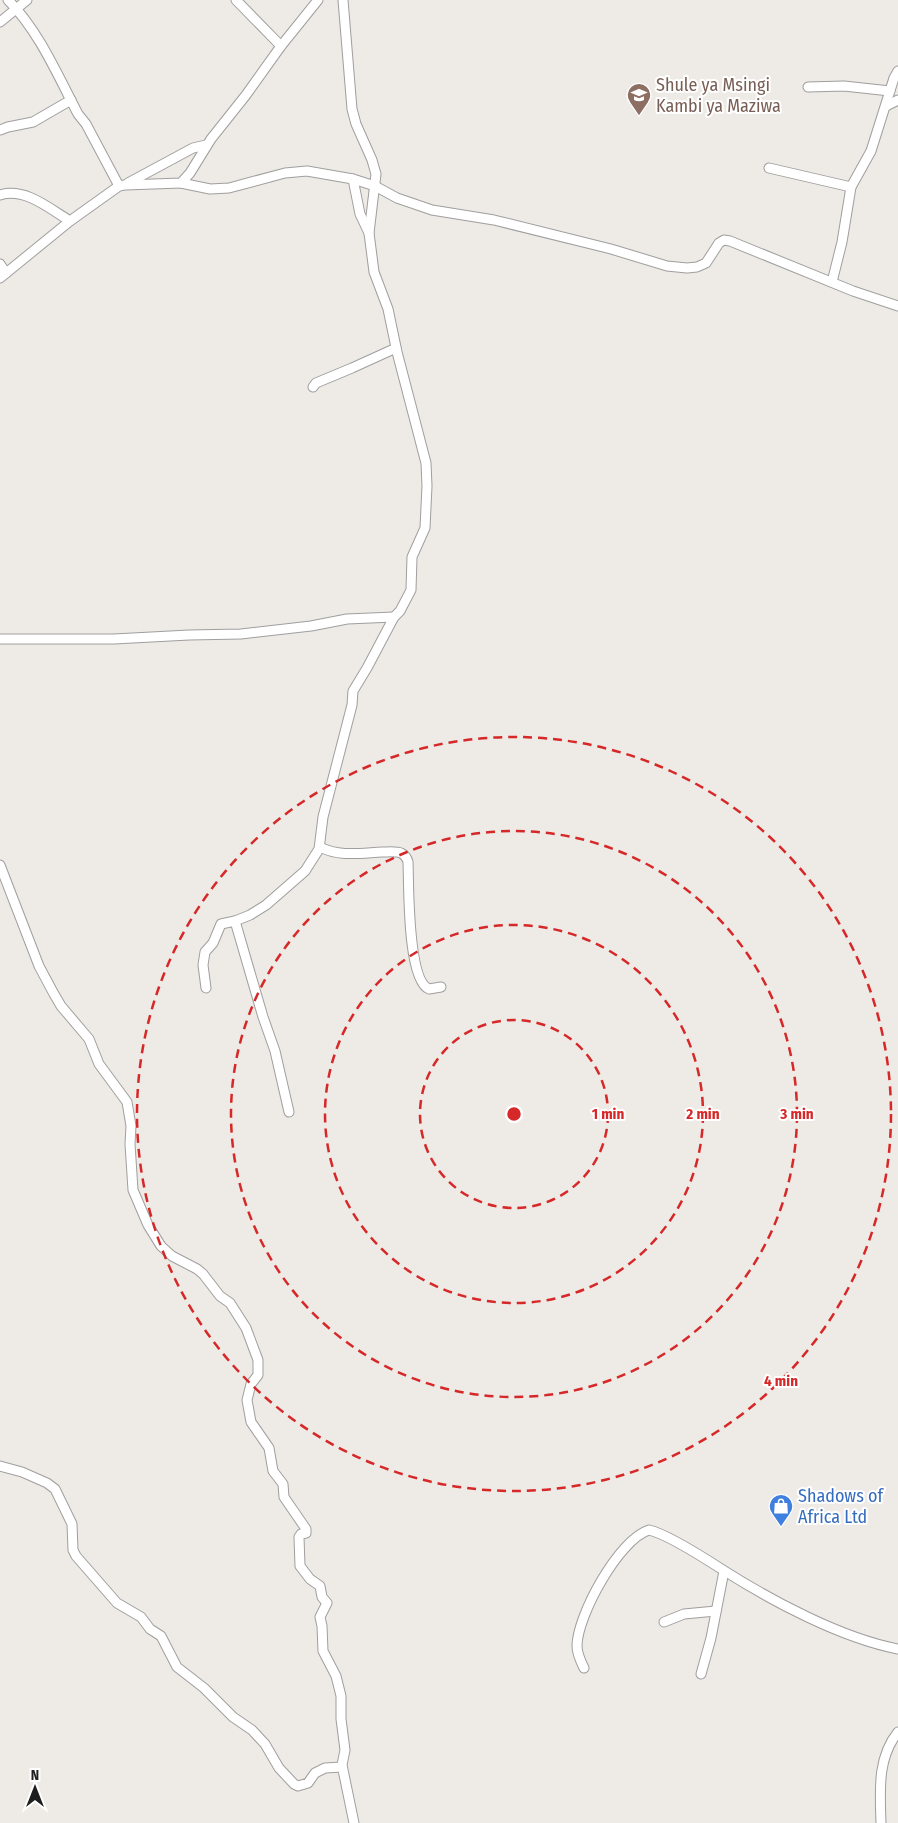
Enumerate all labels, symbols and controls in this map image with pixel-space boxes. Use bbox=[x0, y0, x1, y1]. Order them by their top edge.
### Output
place label: Shule ya Msingi Kambi ya Maziwa bbox=[656, 74, 781, 117]
school or university icon: Shule ya Msingi Kambi ya Maziwa bbox=[626, 82, 652, 116]
centre of rings bbox=[505, 1105, 523, 1123]
text: 1 min bbox=[592, 1105, 624, 1123]
text: 2 min bbox=[685, 1105, 720, 1123]
text: 3 min bbox=[779, 1105, 814, 1123]
text: 4 min bbox=[764, 1372, 798, 1390]
place label: Shadows of Africa Ltd bbox=[798, 1485, 885, 1528]
shop icon: Shadows of Africa Ltd bbox=[768, 1493, 794, 1527]
north arrow bbox=[10, 1763, 60, 1813]
text: N bbox=[31, 1767, 39, 1784]

